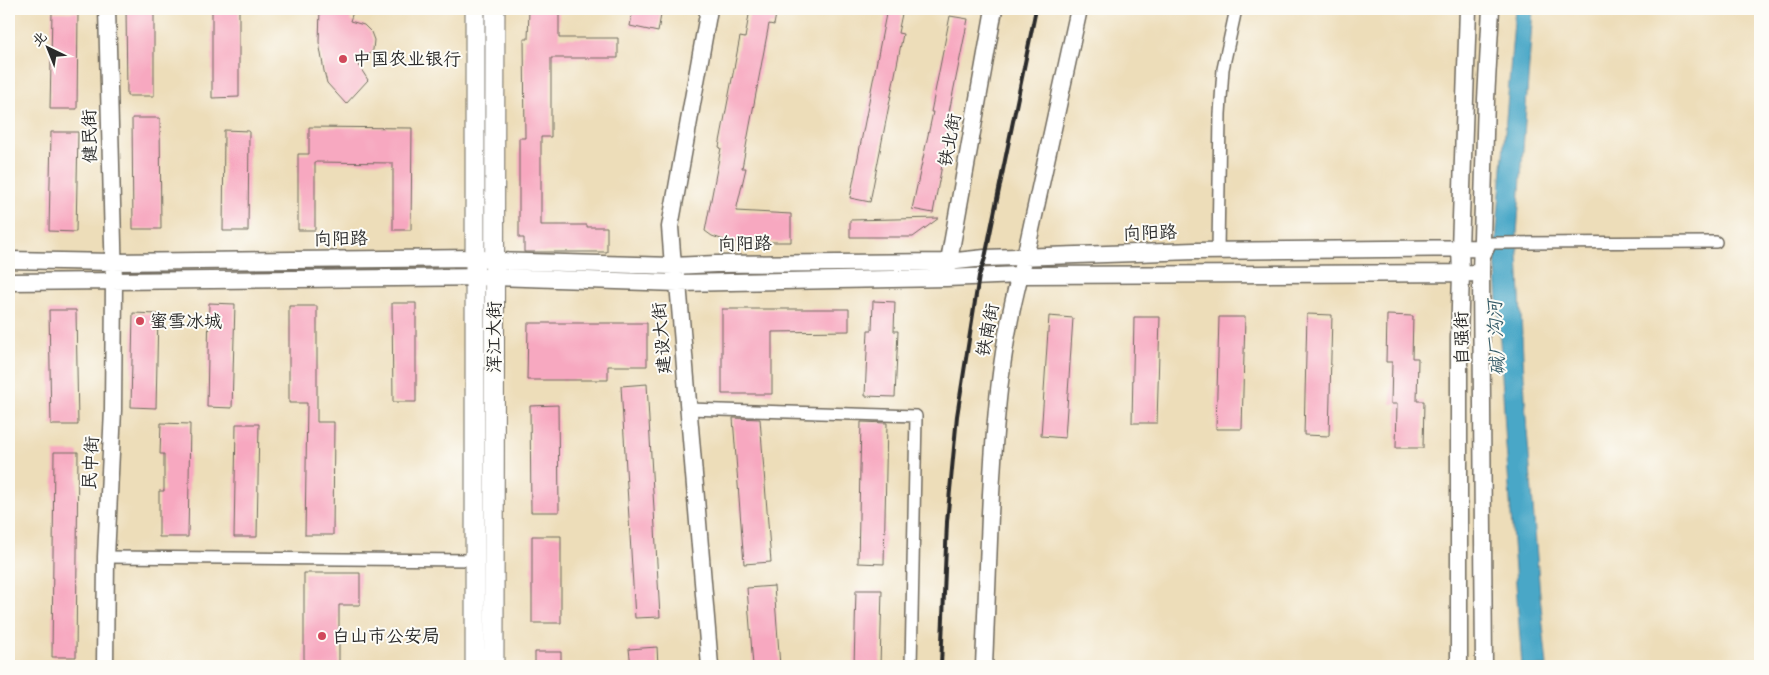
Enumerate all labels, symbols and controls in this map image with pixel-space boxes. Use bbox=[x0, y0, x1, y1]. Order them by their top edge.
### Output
north arrow bbox=[22, 22, 72, 72]
text: 北 bbox=[29, 28, 50, 50]
place label: 中国农业银行 bbox=[353, 49, 461, 70]
marker: 中国农业银行 bbox=[337, 53, 349, 65]
street label: 健民街 bbox=[79, 109, 101, 163]
street label: 铁北街 bbox=[935, 111, 965, 169]
street label: 向阳路 bbox=[1123, 222, 1177, 244]
street label: 向阳路 bbox=[314, 228, 368, 250]
street label: 向阳路 bbox=[718, 233, 772, 255]
water label: 碱厂沟河 bbox=[1483, 296, 1510, 377]
street label: 浑江大街 bbox=[484, 301, 505, 373]
street label: 建设大街 bbox=[648, 301, 676, 375]
street label: 铁南街 bbox=[973, 301, 1003, 359]
place label: 蜜雪冰城 bbox=[150, 311, 222, 332]
street label: 自强街 bbox=[1451, 311, 1473, 365]
marker: 蜜雪冰城 bbox=[134, 315, 146, 327]
street label: 民中街 bbox=[79, 435, 103, 491]
place label: 白山市公安局 bbox=[332, 626, 440, 647]
marker: 白山市公安局 bbox=[316, 630, 328, 642]

